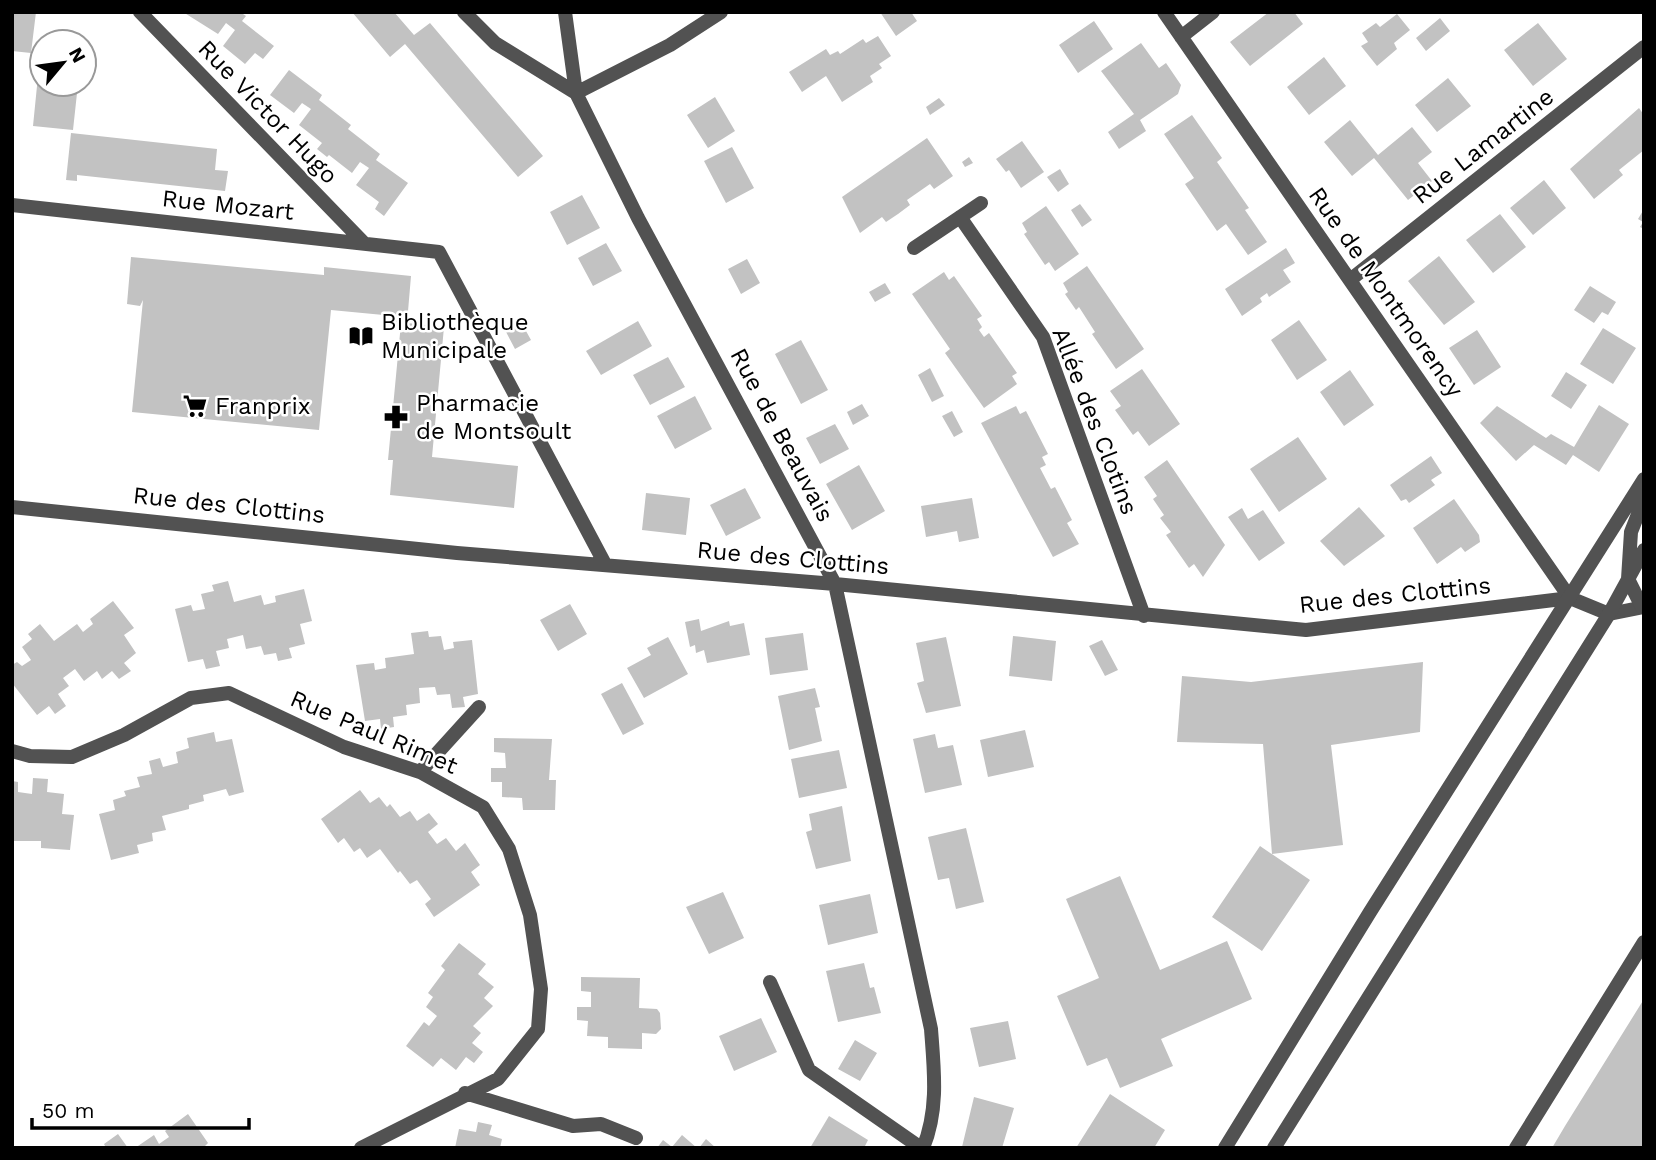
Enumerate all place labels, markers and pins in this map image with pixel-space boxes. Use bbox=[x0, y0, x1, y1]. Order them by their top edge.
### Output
place label: Bibliothèque Municipale bbox=[381, 308, 528, 364]
library icon: Bibliothèque Municipale bbox=[347, 322, 375, 350]
place label: Pharmacie de Montsoult bbox=[416, 389, 571, 445]
supermarket icon: Franprix bbox=[181, 392, 209, 420]
place label: Franprix bbox=[215, 392, 311, 420]
pharmacy icon: Pharmacie de Montsoult bbox=[382, 403, 410, 431]

